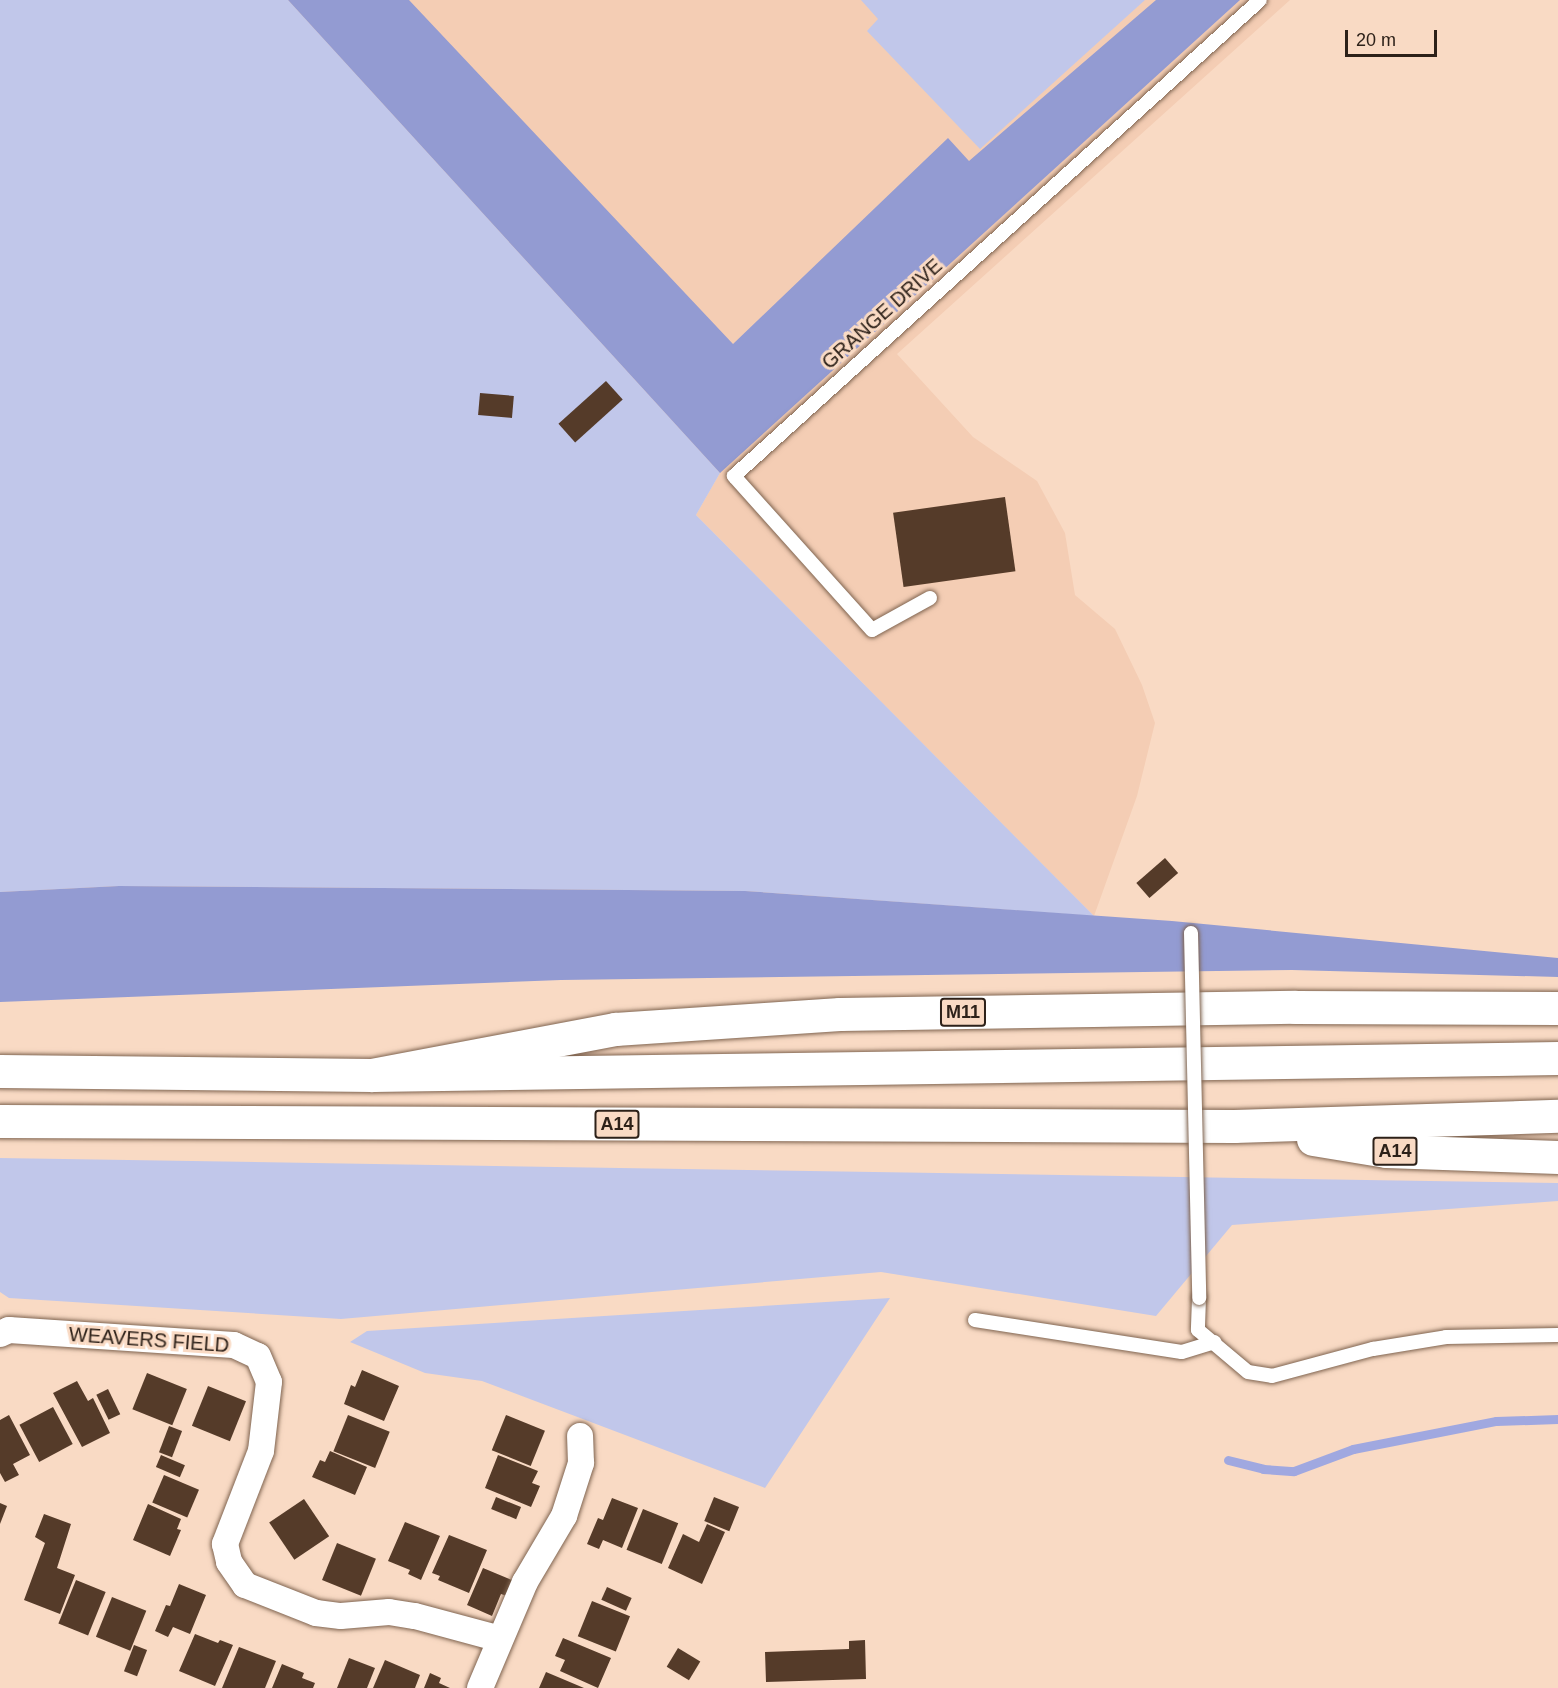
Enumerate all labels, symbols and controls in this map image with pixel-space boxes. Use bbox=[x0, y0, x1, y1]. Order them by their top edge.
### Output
scale bar bbox=[1348, 18, 1440, 56]
text: 20 m bbox=[1356, 30, 1396, 50]
street label: GRANGE DRIVE bbox=[817, 254, 947, 374]
road number: M11 bbox=[939, 997, 987, 1027]
road number: A14 bbox=[593, 1109, 641, 1139]
road number: A14 bbox=[1371, 1136, 1419, 1166]
street label: WEAVERS FIELD bbox=[68, 1322, 230, 1358]

